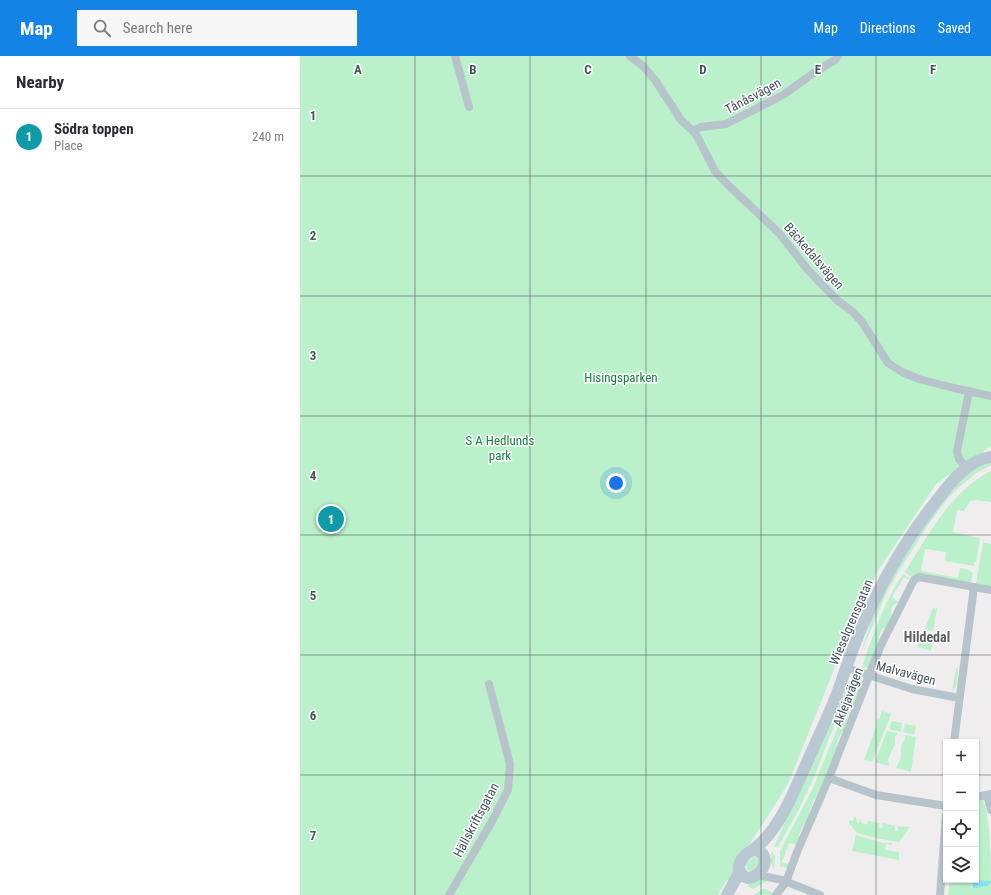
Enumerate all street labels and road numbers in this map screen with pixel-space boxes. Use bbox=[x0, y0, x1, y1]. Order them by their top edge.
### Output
street label: Tånåsvägen bbox=[722, 75, 784, 117]
street label: Bäckedalsvägen bbox=[781, 220, 847, 292]
street label: Wieselgrensgatan bbox=[826, 577, 876, 667]
street label: Malvavägen bbox=[875, 658, 937, 688]
street label: Aklejavägen bbox=[830, 665, 866, 729]
street label: Hällskriftsgatan bbox=[450, 780, 502, 860]

